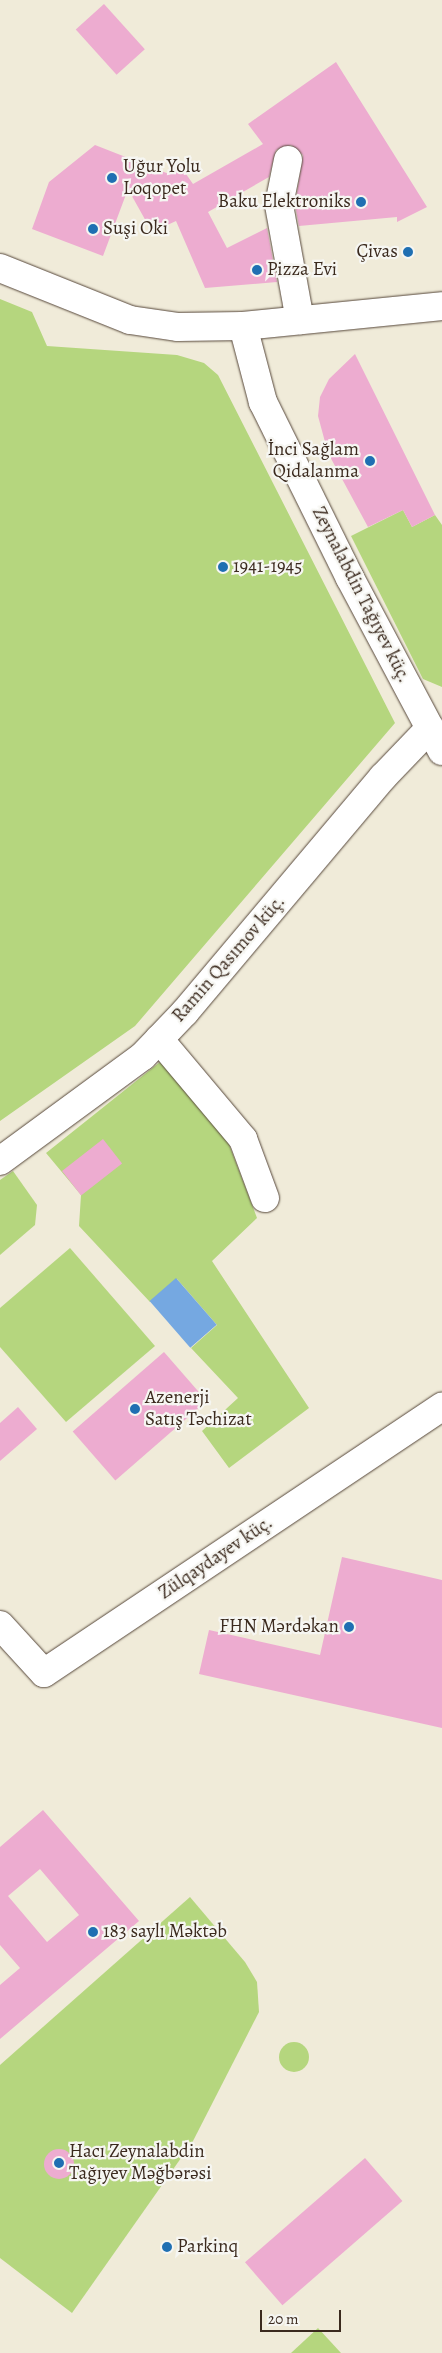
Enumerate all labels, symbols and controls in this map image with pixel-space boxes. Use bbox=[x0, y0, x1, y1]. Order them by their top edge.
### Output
place label: Uğur Yolu Loqopet bbox=[123, 156, 201, 200]
marker: Uğur Yolu Loqopet bbox=[105, 171, 119, 185]
place label: Baku Elektroniks bbox=[218, 191, 351, 213]
marker: Baku Elektroniks bbox=[355, 196, 367, 208]
place label: Suşi Oki bbox=[103, 218, 168, 240]
marker: Suşi Oki bbox=[87, 223, 99, 235]
place label: Çivas bbox=[356, 241, 398, 263]
marker: Çivas bbox=[402, 246, 414, 258]
place label: Pizza Evi bbox=[267, 259, 337, 281]
marker: Pizza Evi bbox=[251, 264, 263, 276]
place label: İnci Sağlam Qidalanma bbox=[267, 439, 359, 483]
marker: İnci Sağlam Qidalanma bbox=[363, 454, 377, 468]
street label: Zeynalabdin Tağıyev küç. bbox=[307, 503, 415, 687]
place label: 1941-1945 bbox=[233, 556, 302, 578]
marker: 1941-1945 bbox=[217, 561, 229, 573]
street label: Ramin Qasımov küç. bbox=[168, 891, 290, 1027]
place label: Azenerji Satış Təchizat bbox=[145, 1387, 252, 1431]
marker: Azenerji Satış Təchizat bbox=[129, 1403, 141, 1415]
street label: Zülqaydayev küç. bbox=[155, 1511, 277, 1605]
place label: FHN Mərdəkan bbox=[219, 1616, 339, 1638]
marker: FHN Mərdəkan bbox=[343, 1621, 355, 1633]
place label: 183 saylı Məktəb bbox=[103, 1921, 227, 1943]
marker: 183 saylı Məktəb bbox=[87, 1926, 99, 1938]
place label: Hacı Zeynalabdin Tağıyev Məğbərəsi bbox=[69, 2141, 212, 2185]
marker: Hacı Zeynalabdin Tağıyev Məğbərəsi bbox=[53, 2157, 65, 2169]
place label: Parkinq bbox=[177, 2236, 238, 2258]
marker: Parkinq bbox=[161, 2241, 173, 2253]
scale bar bbox=[262, 2300, 343, 2332]
text: 20 m bbox=[268, 2309, 299, 2329]

